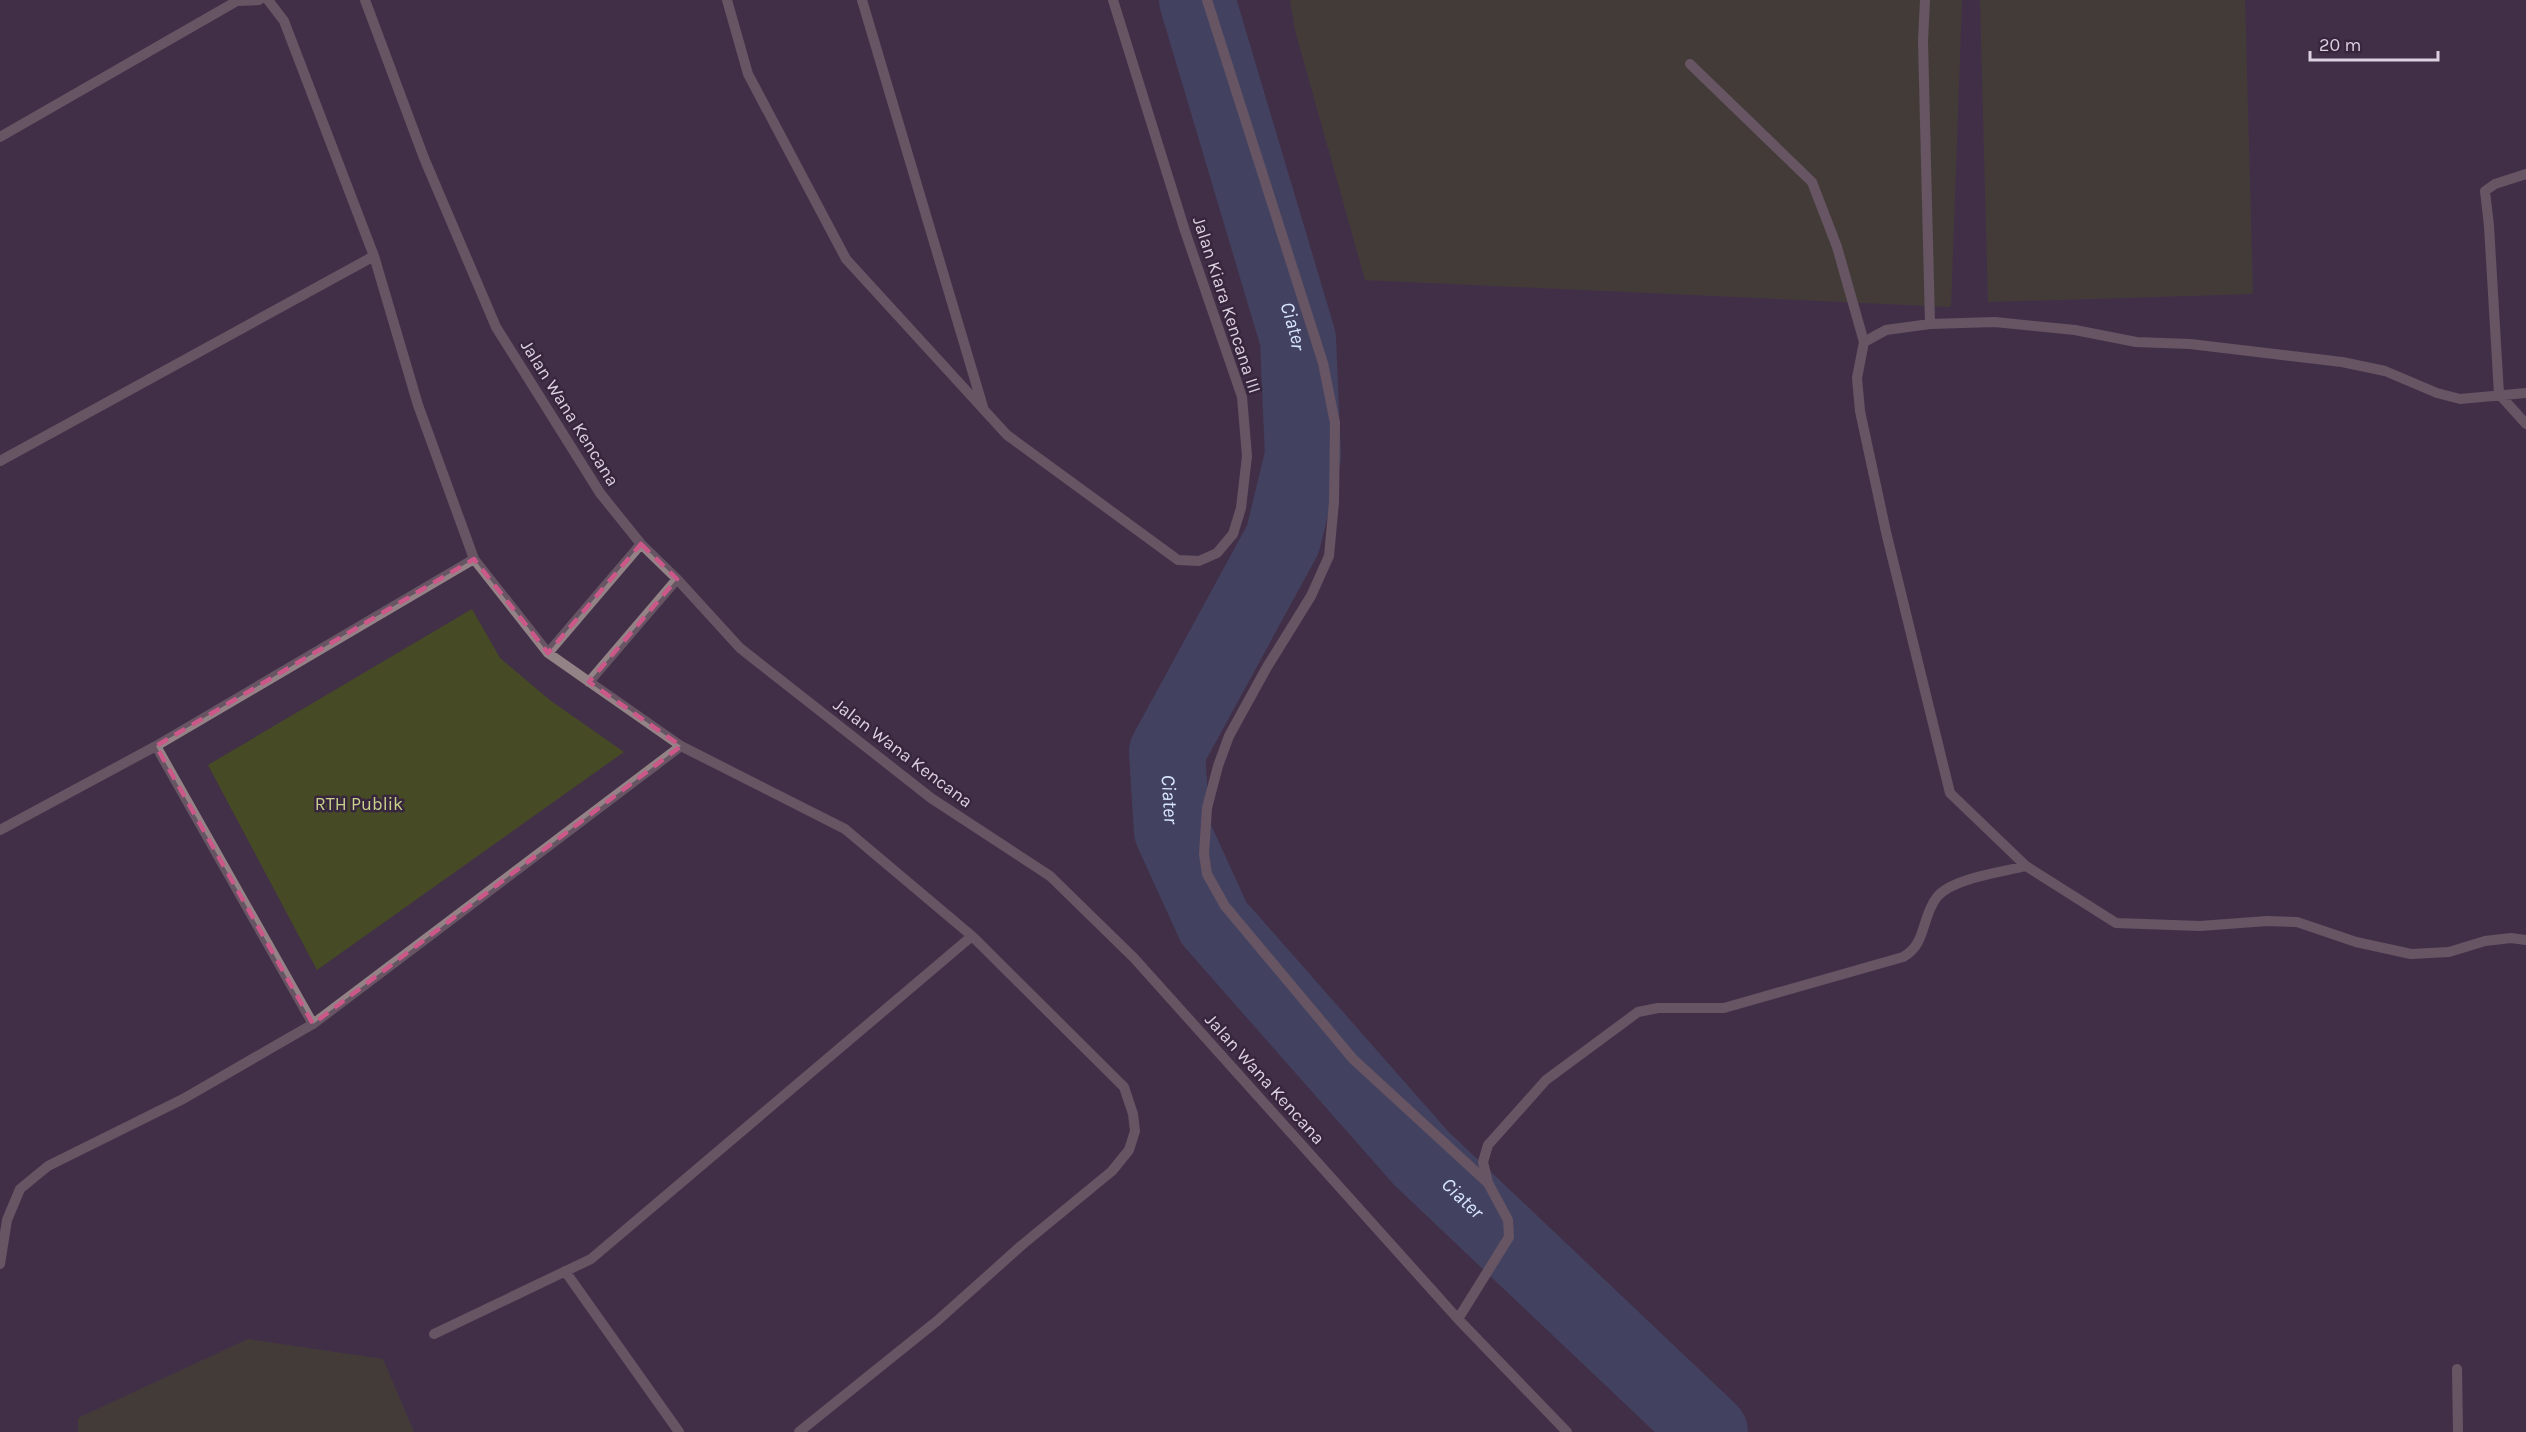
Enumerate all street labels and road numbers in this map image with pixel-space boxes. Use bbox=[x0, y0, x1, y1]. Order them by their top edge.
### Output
street label: Jalan Kiara Kencana III bbox=[1188, 214, 1266, 396]
street label: Jalan Wana Kencana bbox=[516, 336, 624, 490]
street label: Jalan Wana Kencana bbox=[829, 693, 977, 813]
street label: Jalan Wana Kencana bbox=[1200, 1009, 1330, 1149]

